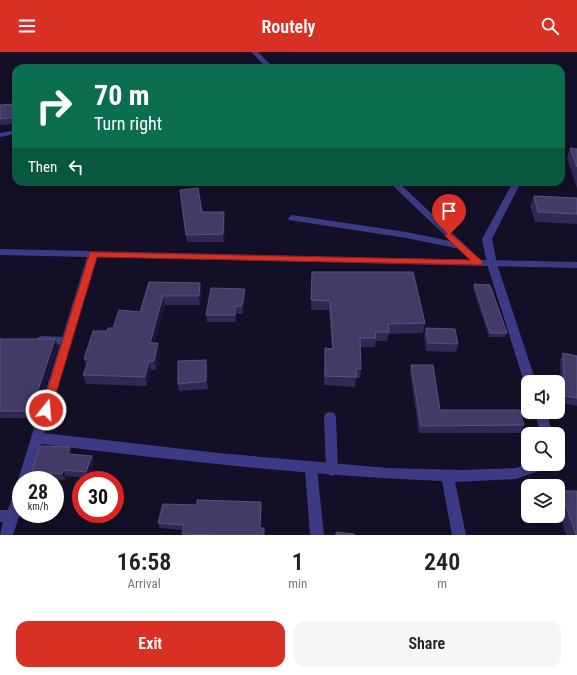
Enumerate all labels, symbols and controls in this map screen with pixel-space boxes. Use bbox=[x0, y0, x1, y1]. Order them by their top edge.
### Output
icon: menu bbox=[16, 15, 38, 37]
icon: search bbox=[539, 15, 561, 37]
text: Routely bbox=[261, 16, 316, 37]
text: 70 m bbox=[94, 79, 150, 112]
icon: right bbox=[28, 80, 80, 132]
text: Turn right bbox=[94, 113, 162, 134]
icon: left bbox=[65, 156, 87, 178]
text: Then bbox=[28, 158, 57, 176]
pin bbox=[432, 194, 466, 235]
icon: arrive bbox=[438, 200, 460, 222]
map controls bbox=[521, 375, 565, 523]
button: sound bbox=[521, 375, 565, 419]
position arrow bbox=[25, 389, 67, 431]
button: search bbox=[521, 427, 565, 471]
speed limit sign: 30 bbox=[72, 471, 124, 523]
button: layers bbox=[521, 479, 565, 523]
text: 28 bbox=[28, 480, 48, 504]
text: km/h bbox=[28, 501, 48, 512]
text: 16:58 bbox=[117, 548, 171, 576]
text: 1 bbox=[292, 548, 304, 576]
text: 240 bbox=[424, 548, 460, 576]
text: Arrival bbox=[128, 576, 161, 591]
text: min bbox=[288, 576, 307, 591]
text: m bbox=[437, 576, 447, 591]
button: Exit bbox=[16, 621, 285, 667]
button: Share bbox=[293, 621, 561, 667]

